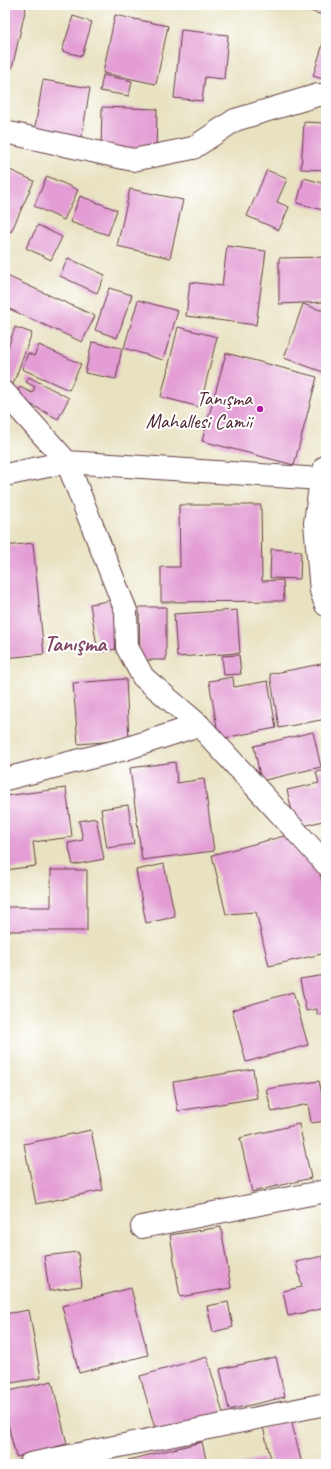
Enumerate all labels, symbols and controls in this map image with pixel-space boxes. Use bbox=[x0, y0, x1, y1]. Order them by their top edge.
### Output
place label: Tanışma Mahallesi Camii bbox=[146, 386, 254, 434]
marker: Tanışma Mahallesi Camii bbox=[255, 404, 265, 414]
district label: Tanışma bbox=[44, 630, 108, 658]

